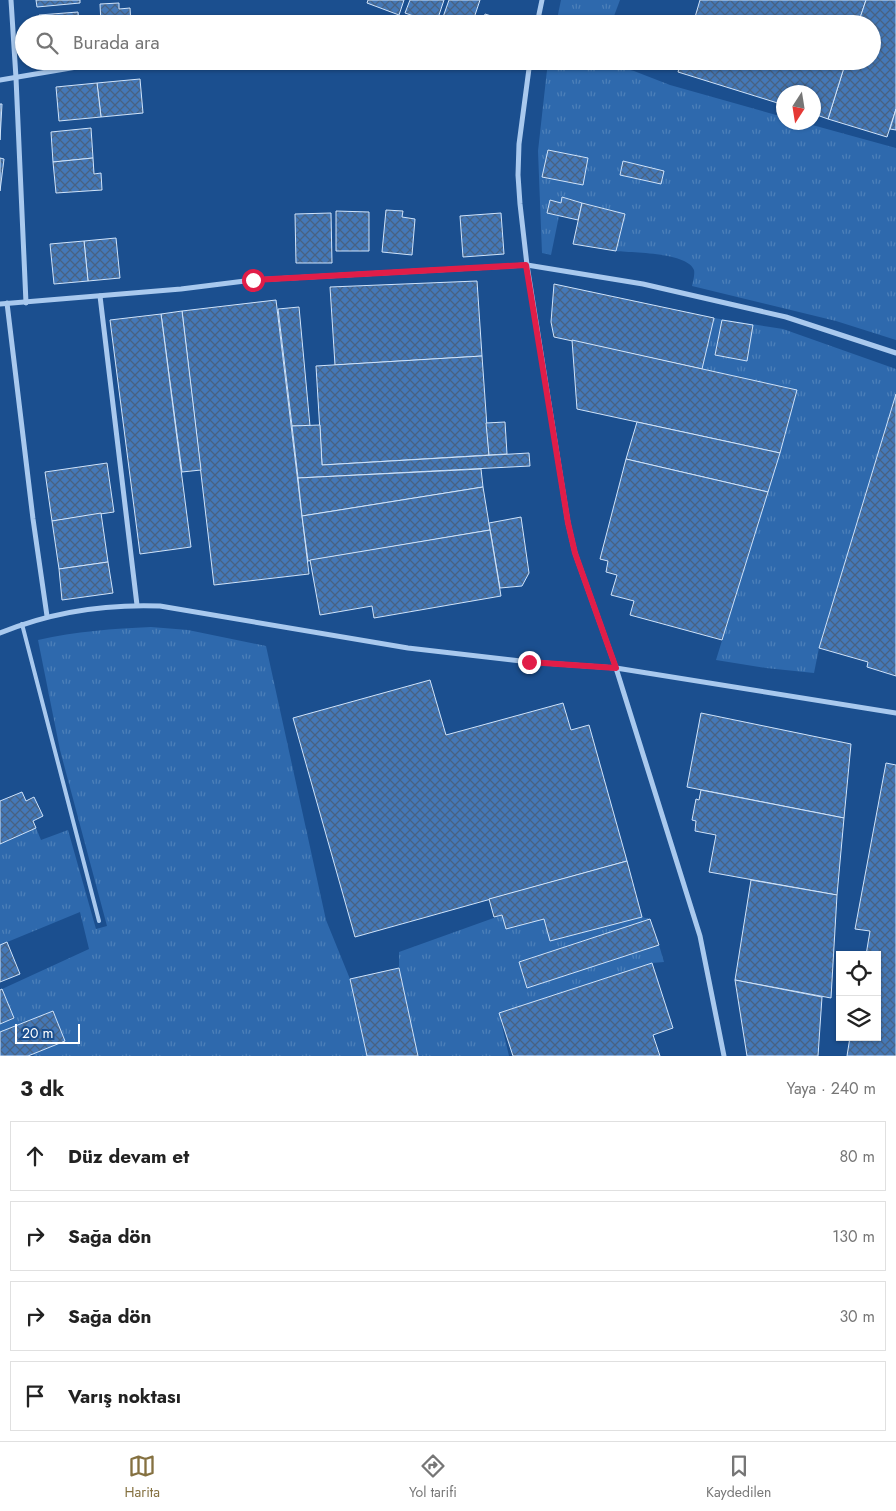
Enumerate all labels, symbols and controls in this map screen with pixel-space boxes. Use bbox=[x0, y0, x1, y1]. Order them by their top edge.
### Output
search box bbox=[15, 15, 881, 70]
icon: search bbox=[33, 29, 61, 57]
text: Burada ara bbox=[73, 29, 160, 56]
north arrow bbox=[776, 85, 821, 130]
route start bbox=[242, 269, 265, 292]
route end bbox=[518, 651, 541, 674]
map controls bbox=[836, 951, 881, 1041]
button: locate bbox=[836, 951, 881, 996]
button: layers bbox=[836, 996, 881, 1041]
scale bar bbox=[15, 1021, 80, 1044]
text: 20 m bbox=[22, 1023, 54, 1043]
text: 3 dk bbox=[20, 1074, 64, 1104]
text: Yaya · 240 m bbox=[787, 1077, 876, 1100]
icon: ahead bbox=[21, 1142, 49, 1170]
text: Düz devam et bbox=[68, 1143, 189, 1170]
text: 80 m bbox=[839, 1145, 875, 1168]
icon: right bbox=[21, 1222, 49, 1250]
text: Sağa dön bbox=[68, 1223, 152, 1250]
text: 130 m bbox=[832, 1225, 875, 1248]
icon: right bbox=[21, 1302, 49, 1330]
text: Sağa dön bbox=[68, 1303, 152, 1330]
text: 30 m bbox=[839, 1305, 875, 1328]
icon: arrive bbox=[21, 1382, 49, 1410]
text: Varış noktası bbox=[68, 1383, 181, 1410]
tab: Harita bbox=[125, 1452, 160, 1502]
tab: Yol tarifi bbox=[409, 1452, 457, 1502]
tab: Kaydedilen bbox=[706, 1452, 771, 1502]

